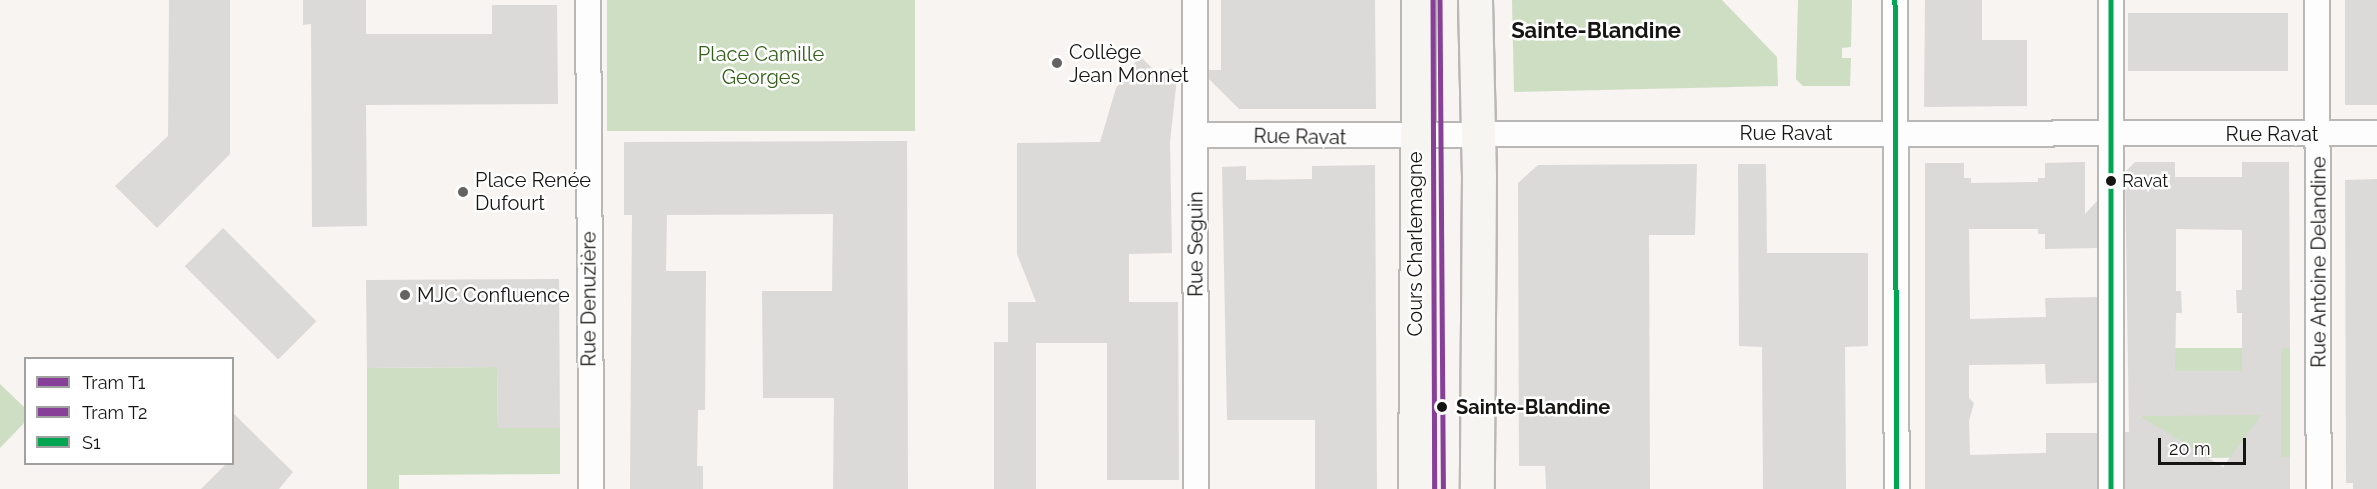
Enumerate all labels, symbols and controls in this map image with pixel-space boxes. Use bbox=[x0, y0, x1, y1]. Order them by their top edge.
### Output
district label: Sainte-Blandine bbox=[1511, 18, 1681, 44]
place label: Collège Jean Monnet bbox=[1069, 40, 1189, 87]
park label: Place Camille Georges bbox=[698, 42, 824, 89]
marker: Collège Jean Monnet bbox=[1050, 56, 1064, 70]
street label: Rue Ravat bbox=[1739, 121, 1833, 145]
street label: Rue Ravat bbox=[2225, 122, 2319, 146]
street label: Rue Ravat bbox=[1253, 124, 1347, 150]
street label: Cours Charlemagne bbox=[1403, 152, 1427, 336]
street label: Rue Antoine Delandine bbox=[2307, 156, 2331, 368]
place label: Place Renée Dufourt bbox=[475, 168, 591, 215]
place label: Ravat bbox=[2122, 170, 2168, 192]
marker: Ravat bbox=[2105, 175, 2117, 187]
marker: Place Renée Dufourt bbox=[456, 185, 470, 199]
street label: Rue Seguin bbox=[1184, 191, 1208, 297]
street label: Rue Denuzière bbox=[577, 231, 601, 367]
place label: MJC Confluence bbox=[417, 283, 570, 307]
marker: MJC Confluence bbox=[398, 288, 412, 302]
legend bbox=[24, 357, 234, 465]
text: Tram T1 bbox=[82, 372, 146, 393]
place label: Sainte-Blandine bbox=[1456, 395, 1610, 419]
marker: Sainte-Blandine bbox=[1433, 398, 1451, 416]
text: Tram T2 bbox=[82, 402, 147, 423]
scale bar bbox=[2161, 426, 2250, 464]
text: S1 bbox=[82, 432, 101, 453]
text: 20 m bbox=[2169, 438, 2211, 459]

